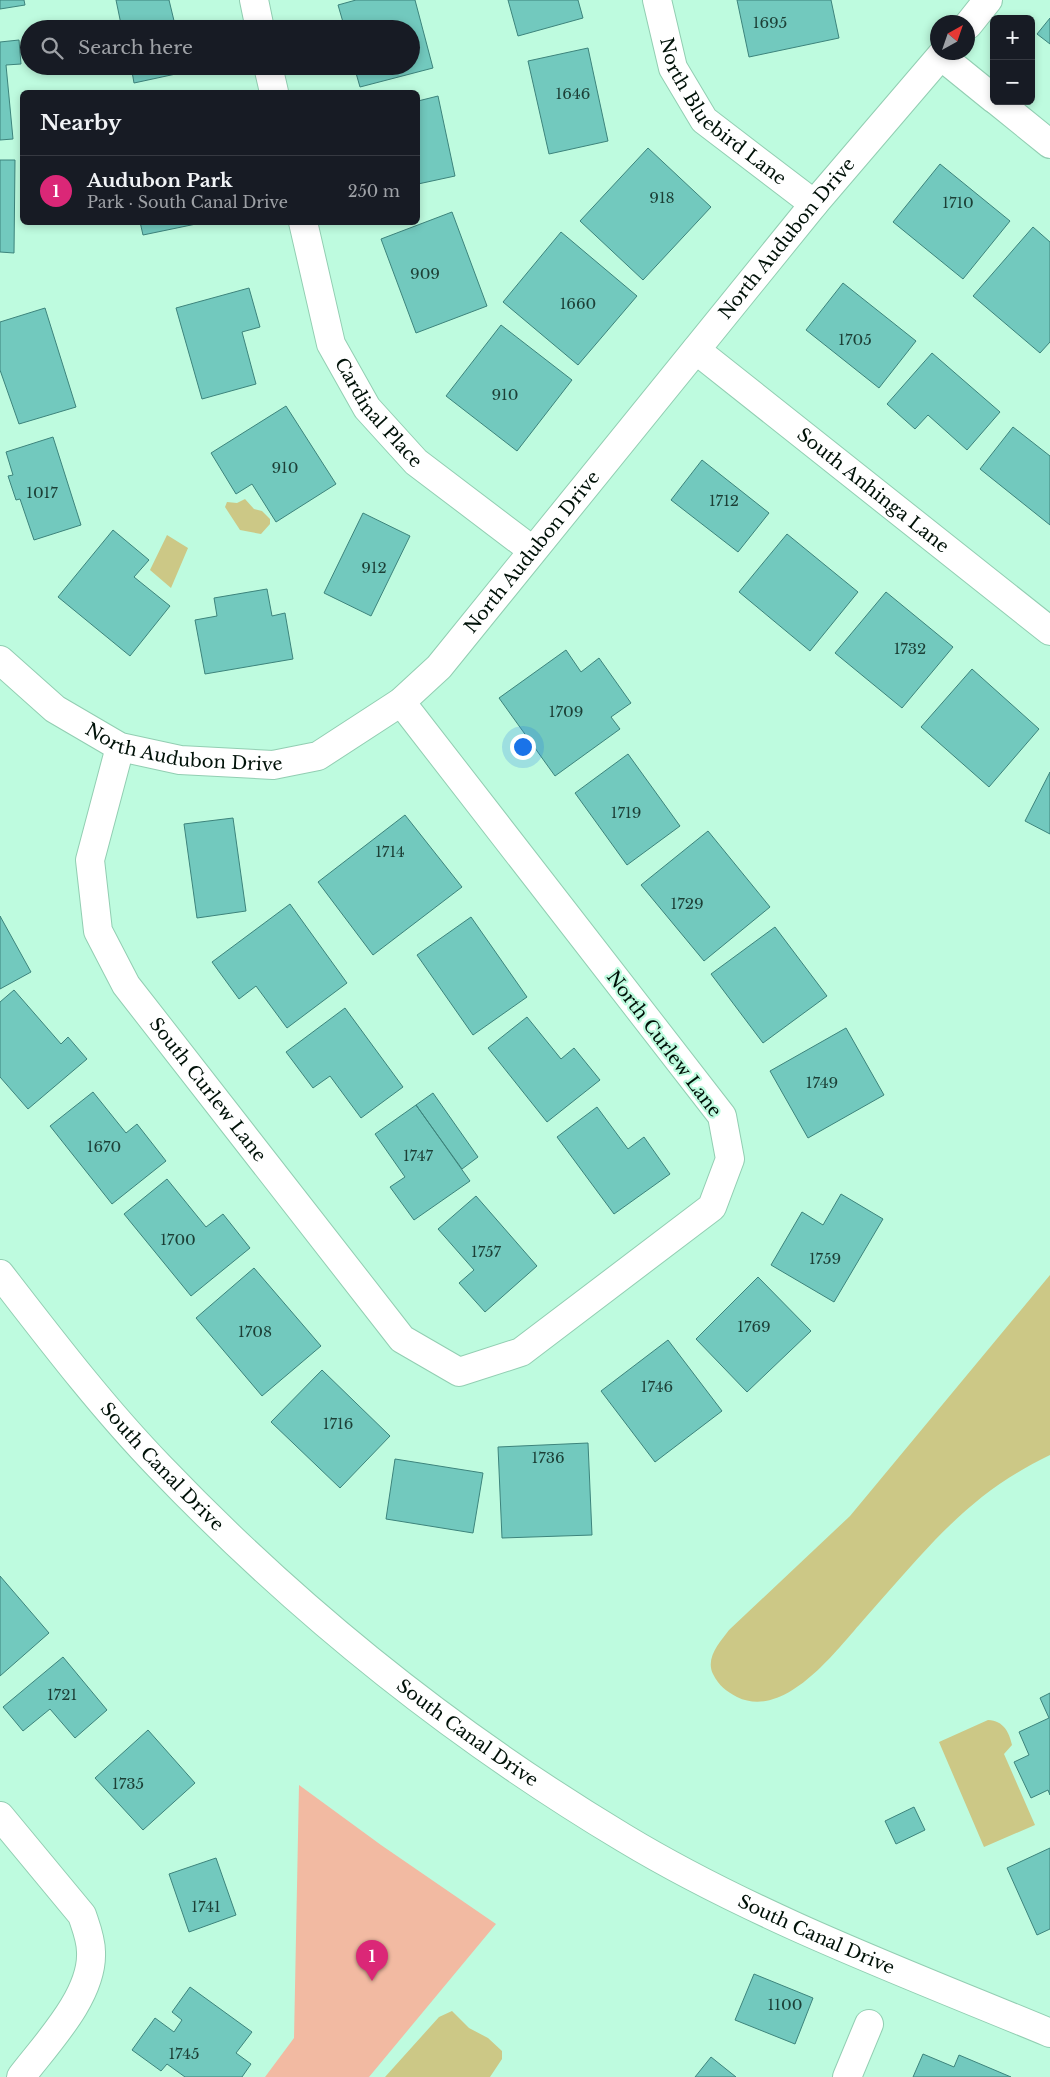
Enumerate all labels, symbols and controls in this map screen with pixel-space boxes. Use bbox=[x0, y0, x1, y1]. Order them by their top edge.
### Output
house number: 1695 bbox=[753, 13, 787, 32]
north arrow bbox=[930, 15, 975, 60]
map controls bbox=[990, 15, 1035, 105]
button: + bbox=[990, 15, 1035, 60]
search box bbox=[20, 20, 420, 75]
icon: search bbox=[38, 34, 66, 62]
street label: North Bluebird Lane bbox=[655, 35, 791, 190]
text: Search here bbox=[78, 36, 193, 59]
button: − bbox=[990, 60, 1035, 105]
house number: 1646 bbox=[556, 84, 590, 103]
text: Nearby bbox=[40, 110, 121, 136]
street label: North Audubon Drive bbox=[714, 153, 860, 324]
text: Audubon Park bbox=[87, 169, 233, 192]
text: 1 bbox=[53, 181, 59, 201]
text: 250 m bbox=[348, 181, 400, 201]
house number: 918 bbox=[649, 188, 675, 207]
text: Park · South Canal Drive bbox=[87, 192, 288, 212]
house number: 1710 bbox=[942, 193, 974, 212]
house number: 909 bbox=[410, 264, 440, 283]
house number: 1660 bbox=[560, 294, 596, 313]
house number: 1705 bbox=[838, 330, 872, 349]
street label: Cardinal Place bbox=[330, 354, 427, 472]
house number: 910 bbox=[491, 385, 519, 404]
street label: South Anhinga Lane bbox=[793, 423, 953, 558]
house number: 910 bbox=[271, 458, 299, 477]
street label: North Audubon Drive bbox=[460, 467, 604, 638]
house number: 1017 bbox=[26, 483, 58, 502]
house number: 1712 bbox=[709, 491, 739, 510]
house number: 912 bbox=[361, 558, 387, 577]
house number: 1732 bbox=[894, 639, 926, 658]
house number: 1709 bbox=[549, 702, 583, 721]
street label: North Audubon Drive bbox=[82, 718, 285, 776]
your location bbox=[510, 734, 536, 760]
house number: 1719 bbox=[611, 803, 641, 822]
house number: 1714 bbox=[375, 842, 405, 861]
house number: 1729 bbox=[670, 894, 704, 913]
street label: North Curlew Lane bbox=[602, 967, 726, 1121]
street label: South Curlew Lane bbox=[145, 1013, 271, 1166]
house number: 1749 bbox=[806, 1073, 838, 1092]
house number: 1670 bbox=[87, 1137, 121, 1156]
house number: 1747 bbox=[403, 1146, 434, 1165]
house number: 1700 bbox=[160, 1230, 196, 1249]
house number: 1757 bbox=[471, 1242, 501, 1261]
house number: 1759 bbox=[809, 1249, 841, 1268]
house number: 1769 bbox=[737, 1317, 771, 1336]
house number: 1708 bbox=[238, 1322, 272, 1341]
house number: 1746 bbox=[641, 1377, 673, 1396]
street label: South Canal Drive bbox=[96, 1398, 228, 1536]
house number: 1716 bbox=[323, 1414, 353, 1433]
house number: 1736 bbox=[531, 1448, 565, 1467]
street label: South Canal Drive bbox=[392, 1675, 542, 1792]
house number: 1721 bbox=[47, 1685, 77, 1704]
house number: 1735 bbox=[112, 1774, 144, 1793]
street label: South Canal Drive bbox=[734, 1890, 898, 1979]
house number: 1741 bbox=[191, 1897, 221, 1916]
pin: 1 bbox=[356, 1940, 388, 1981]
house number: 1100 bbox=[768, 1995, 802, 2014]
house number: 1745 bbox=[168, 2044, 200, 2063]

